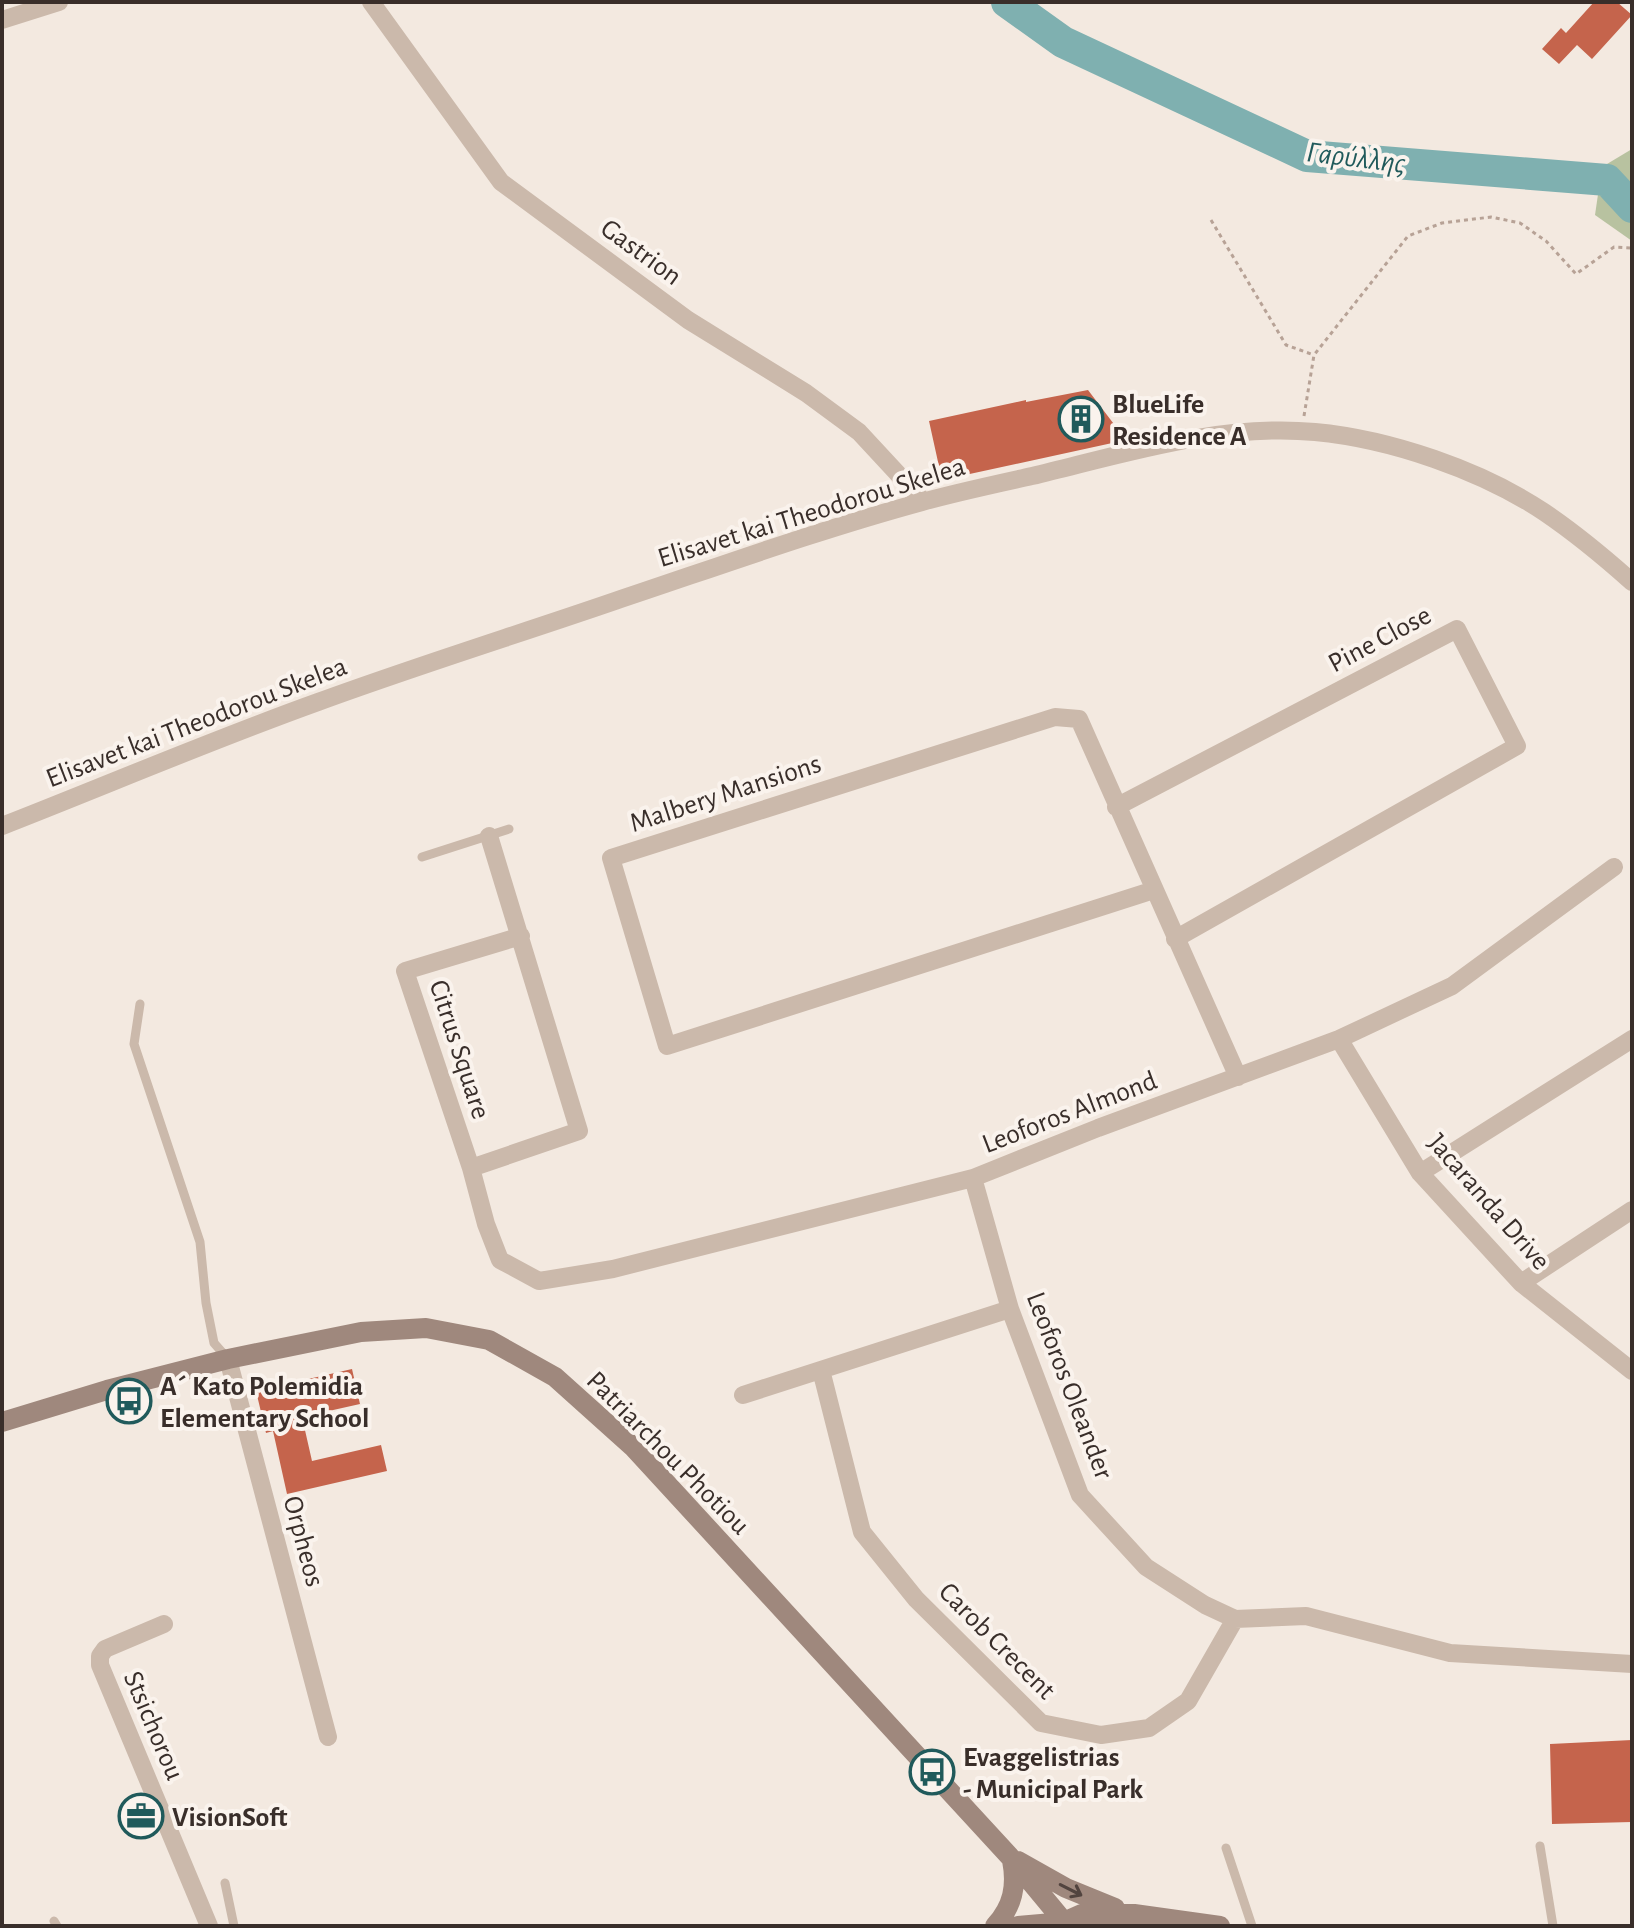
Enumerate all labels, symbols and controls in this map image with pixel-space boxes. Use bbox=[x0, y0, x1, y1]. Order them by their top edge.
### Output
water label: Γαρύλλης bbox=[1305, 137, 1408, 179]
street label: Gastrion bbox=[595, 214, 686, 291]
place label: BlueLife Residence A bbox=[1112, 391, 1247, 451]
building icon: BlueLife Residence A bbox=[1057, 395, 1105, 443]
street label: Elisavet kai Theodorou Skelea bbox=[655, 453, 969, 573]
street label: Pine Close bbox=[1324, 601, 1436, 678]
street label: Elisavet kai Theodorou Skelea bbox=[42, 652, 351, 793]
street label: Malbery Mansions bbox=[627, 750, 825, 838]
street label: Citrus Square bbox=[423, 977, 495, 1123]
street label: Leoforos Almond bbox=[979, 1067, 1161, 1159]
street label: Jacaranda Drive bbox=[1422, 1129, 1555, 1276]
street label: Leoforos Oleander bbox=[1021, 1288, 1118, 1483]
street label: Patriarchou Photiou bbox=[581, 1367, 754, 1540]
place label: A´ Kato Polemidia Elementary School bbox=[160, 1373, 369, 1433]
bus stop icon: A´ Kato Polemidia Elementary School bbox=[105, 1377, 153, 1425]
street label: Orpheos bbox=[278, 1493, 329, 1590]
street label: Carob Crecent bbox=[933, 1578, 1060, 1705]
street label: Stsichorou bbox=[118, 1667, 189, 1784]
place label: Evaggelistrias - Municipal Park bbox=[963, 1744, 1143, 1804]
bus stop icon: Evaggelistrias - Municipal Park bbox=[908, 1748, 956, 1796]
office icon: VisionSoft bbox=[117, 1792, 165, 1840]
place label: VisionSoft bbox=[172, 1804, 288, 1832]
one-way arrow bbox=[1058, 1883, 1082, 1898]

